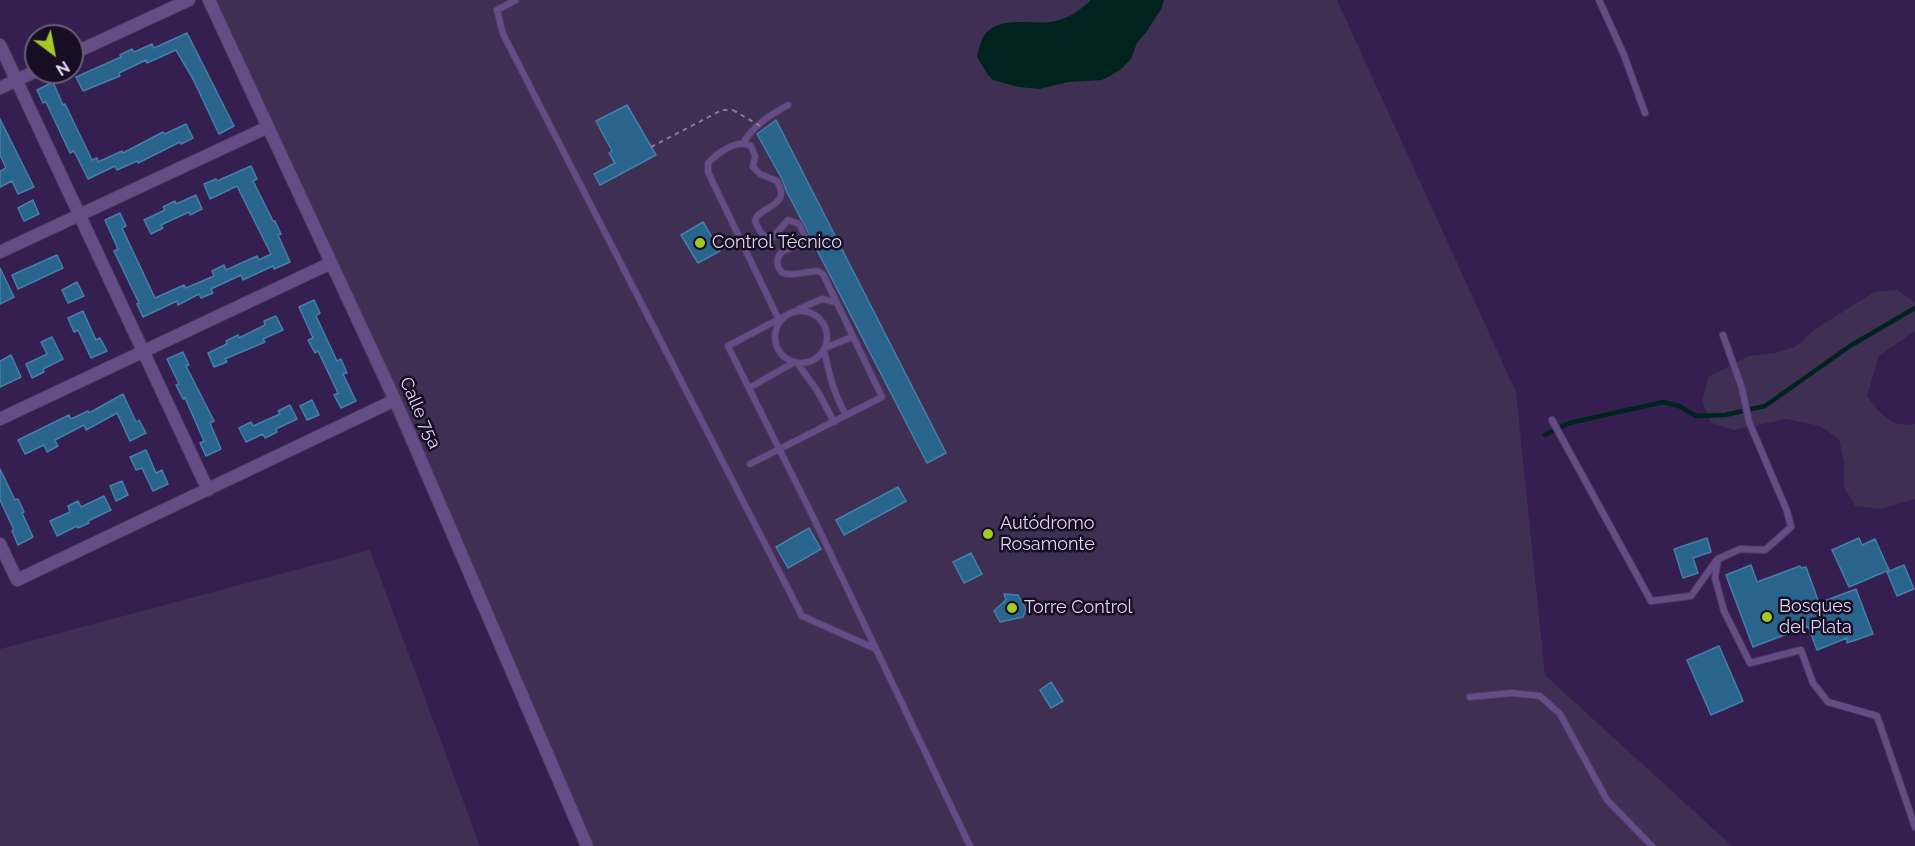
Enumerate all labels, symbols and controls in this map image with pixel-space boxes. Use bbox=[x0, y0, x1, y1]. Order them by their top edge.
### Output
north arrow bbox=[24, 24, 84, 84]
text: N bbox=[53, 57, 73, 79]
place label: Control Técnico bbox=[712, 232, 842, 254]
marker: Control Técnico bbox=[693, 236, 707, 250]
street label: Calle 75a bbox=[395, 374, 445, 452]
place label: Autódromo Rosamonte bbox=[1000, 513, 1095, 556]
marker: Autódromo Rosamonte bbox=[981, 527, 995, 541]
place label: Bosques del Plata bbox=[1779, 596, 1852, 638]
place label: Torre Control bbox=[1024, 597, 1132, 619]
marker: Torre Control bbox=[1005, 601, 1019, 615]
marker: Bosques del Plata bbox=[1760, 610, 1774, 624]

